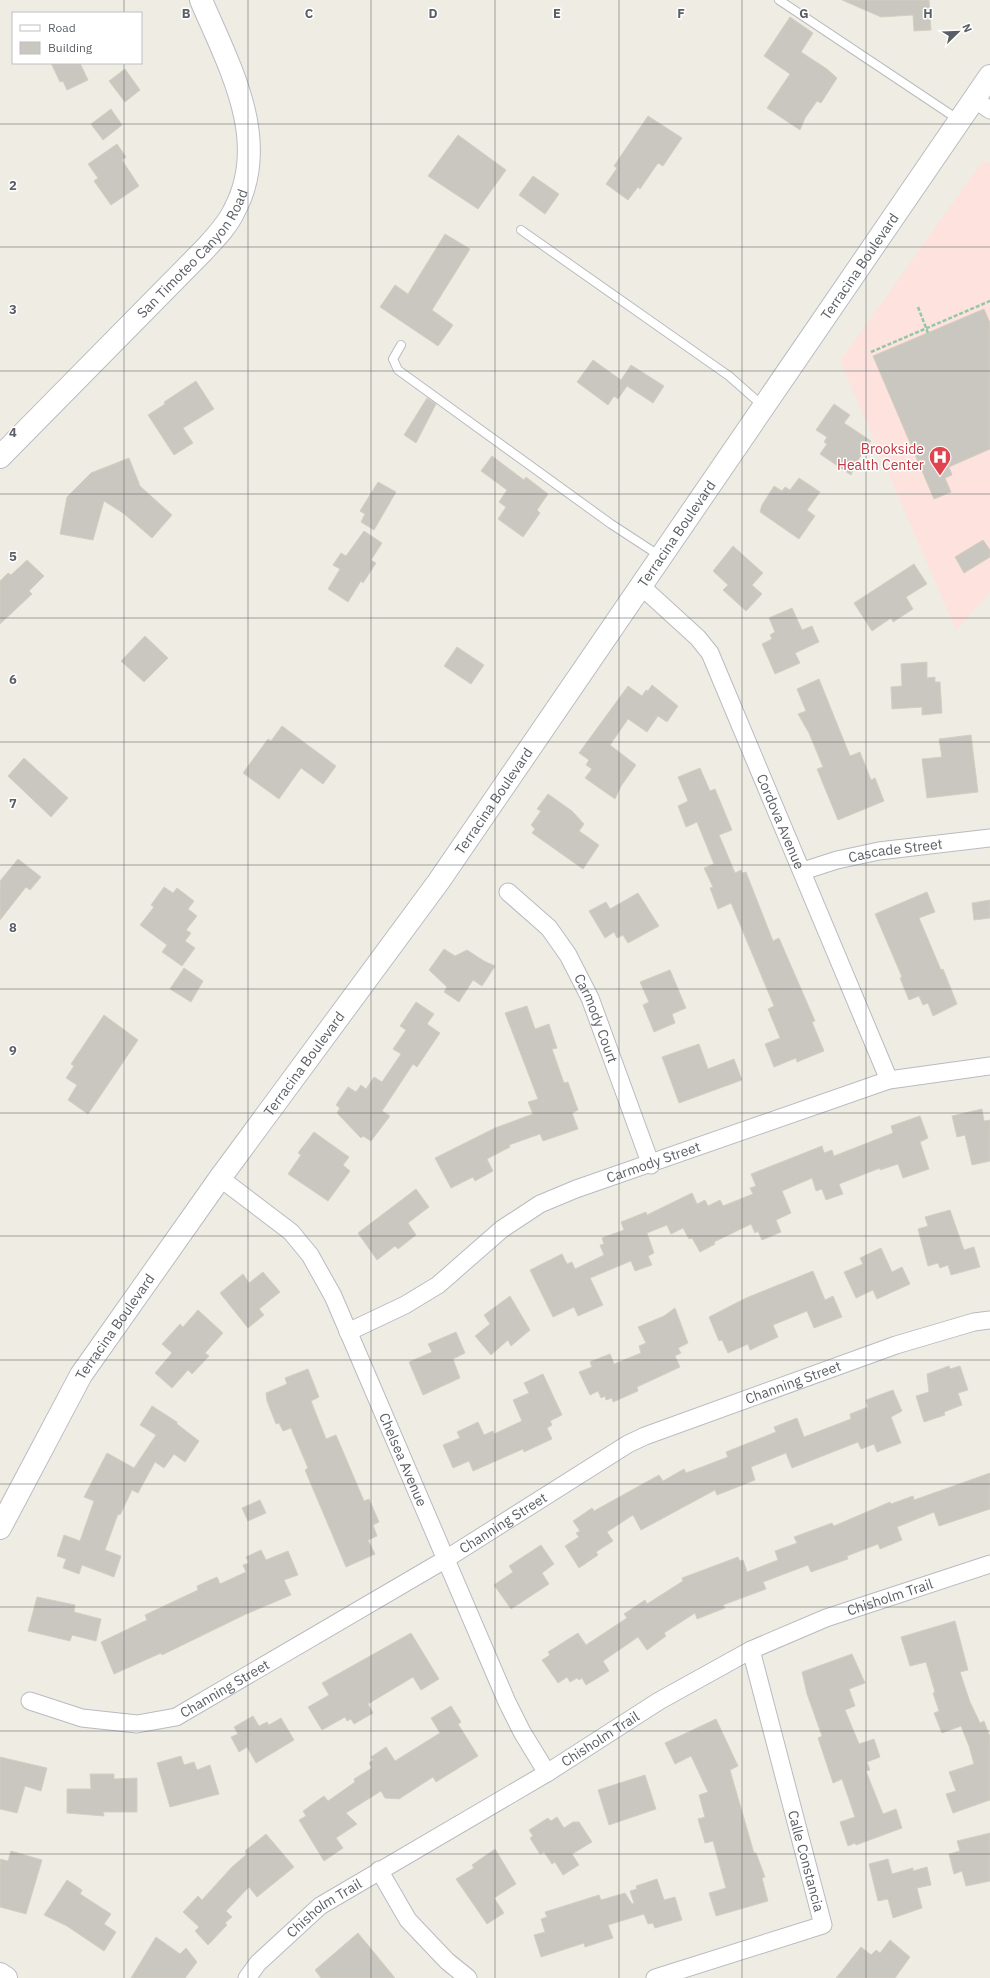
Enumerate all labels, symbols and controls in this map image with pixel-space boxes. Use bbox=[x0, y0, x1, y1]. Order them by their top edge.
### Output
text: B bbox=[182, 5, 191, 22]
text: C bbox=[305, 5, 314, 22]
text: D bbox=[428, 5, 438, 22]
text: E bbox=[553, 5, 561, 22]
text: F bbox=[677, 5, 685, 22]
text: G bbox=[799, 5, 809, 22]
text: H bbox=[923, 5, 933, 22]
legend bbox=[12, 12, 142, 64]
north arrow bbox=[938, 12, 978, 52]
text: Road bbox=[48, 20, 76, 35]
text: N bbox=[959, 22, 975, 35]
text: Building bbox=[48, 40, 93, 55]
text: 2 bbox=[9, 177, 17, 194]
street label: San Timoteo Canyon Road bbox=[133, 187, 252, 322]
street label: Terracina Boulevard bbox=[817, 210, 903, 323]
text: 3 bbox=[9, 301, 17, 318]
text: 4 bbox=[9, 424, 17, 441]
place label: Brookside Health Center bbox=[837, 440, 924, 474]
hospital icon: Brookside Health Center bbox=[927, 444, 953, 477]
street label: Terracina Boulevard bbox=[634, 477, 720, 591]
text: 5 bbox=[9, 548, 17, 565]
text: 6 bbox=[9, 671, 17, 688]
street label: Terracina Boulevard bbox=[451, 744, 537, 858]
street label: Cordova Avenue bbox=[753, 771, 809, 872]
text: 7 bbox=[9, 795, 17, 812]
street label: Cascade Street bbox=[847, 835, 944, 866]
text: 8 bbox=[9, 919, 17, 936]
street label: Carmody Court bbox=[570, 971, 622, 1065]
street label: Terracina Boulevard bbox=[260, 1008, 349, 1120]
text: 9 bbox=[9, 1042, 17, 1059]
street label: Carmody Street bbox=[604, 1137, 703, 1187]
street label: Terracina Boulevard bbox=[71, 1270, 159, 1383]
street label: Channing Street bbox=[743, 1357, 843, 1408]
street label: Chelsea Avenue bbox=[375, 1410, 431, 1509]
street label: Channing Street bbox=[456, 1488, 550, 1557]
street label: Chisholm Trail bbox=[845, 1574, 935, 1620]
street label: Channing Street bbox=[177, 1655, 273, 1722]
street label: Chisholm Trail bbox=[558, 1707, 643, 1771]
street label: Calle Constancia bbox=[784, 1808, 828, 1914]
street label: Chisholm Trail bbox=[283, 1874, 365, 1941]

